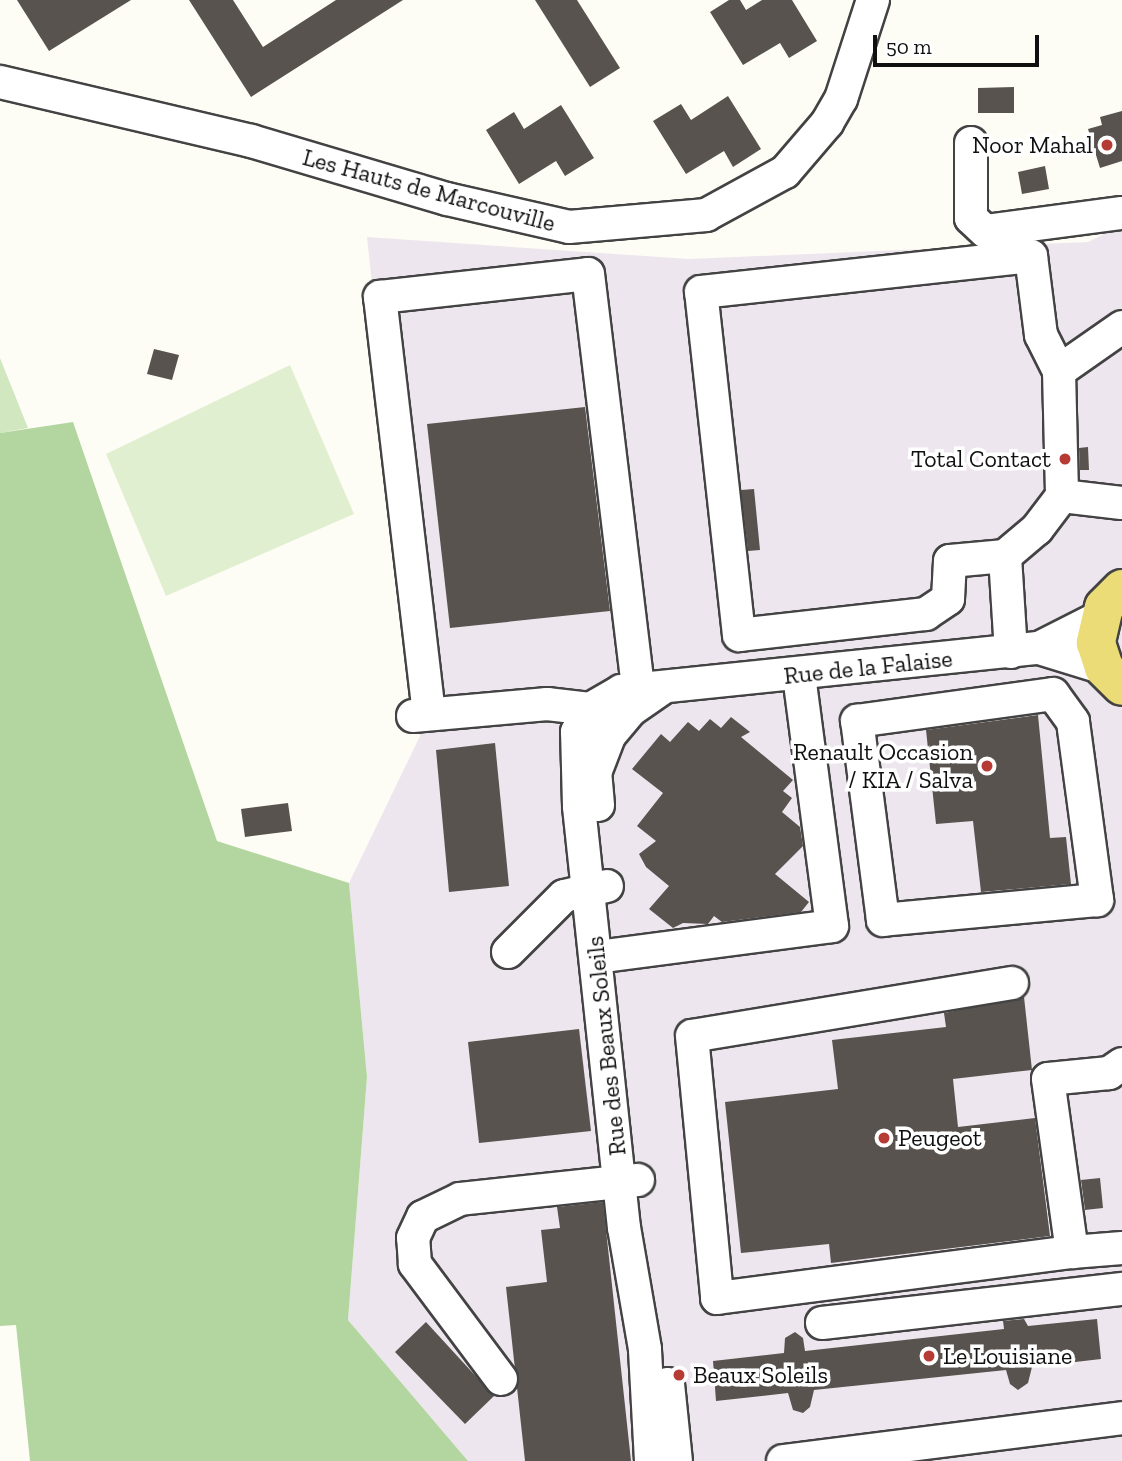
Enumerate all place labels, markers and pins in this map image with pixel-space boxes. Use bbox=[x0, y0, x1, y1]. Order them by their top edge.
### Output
place label: Noor Mahal bbox=[972, 131, 1093, 159]
marker: Noor Mahal bbox=[1099, 137, 1115, 153]
place label: Total Contact bbox=[911, 445, 1051, 473]
marker: Total Contact bbox=[1057, 451, 1073, 467]
place label: Renault Occasion / KIA / Salva bbox=[793, 738, 973, 794]
marker: Renault Occasion / KIA / Salva bbox=[979, 758, 995, 774]
place label: Peugeot bbox=[898, 1124, 982, 1152]
marker: Peugeot bbox=[876, 1130, 892, 1146]
place label: Le Louisiane bbox=[943, 1342, 1072, 1370]
marker: Le Louisiane bbox=[921, 1348, 937, 1364]
place label: Beaux Soleils bbox=[693, 1361, 828, 1389]
marker: Beaux Soleils bbox=[671, 1367, 687, 1383]

